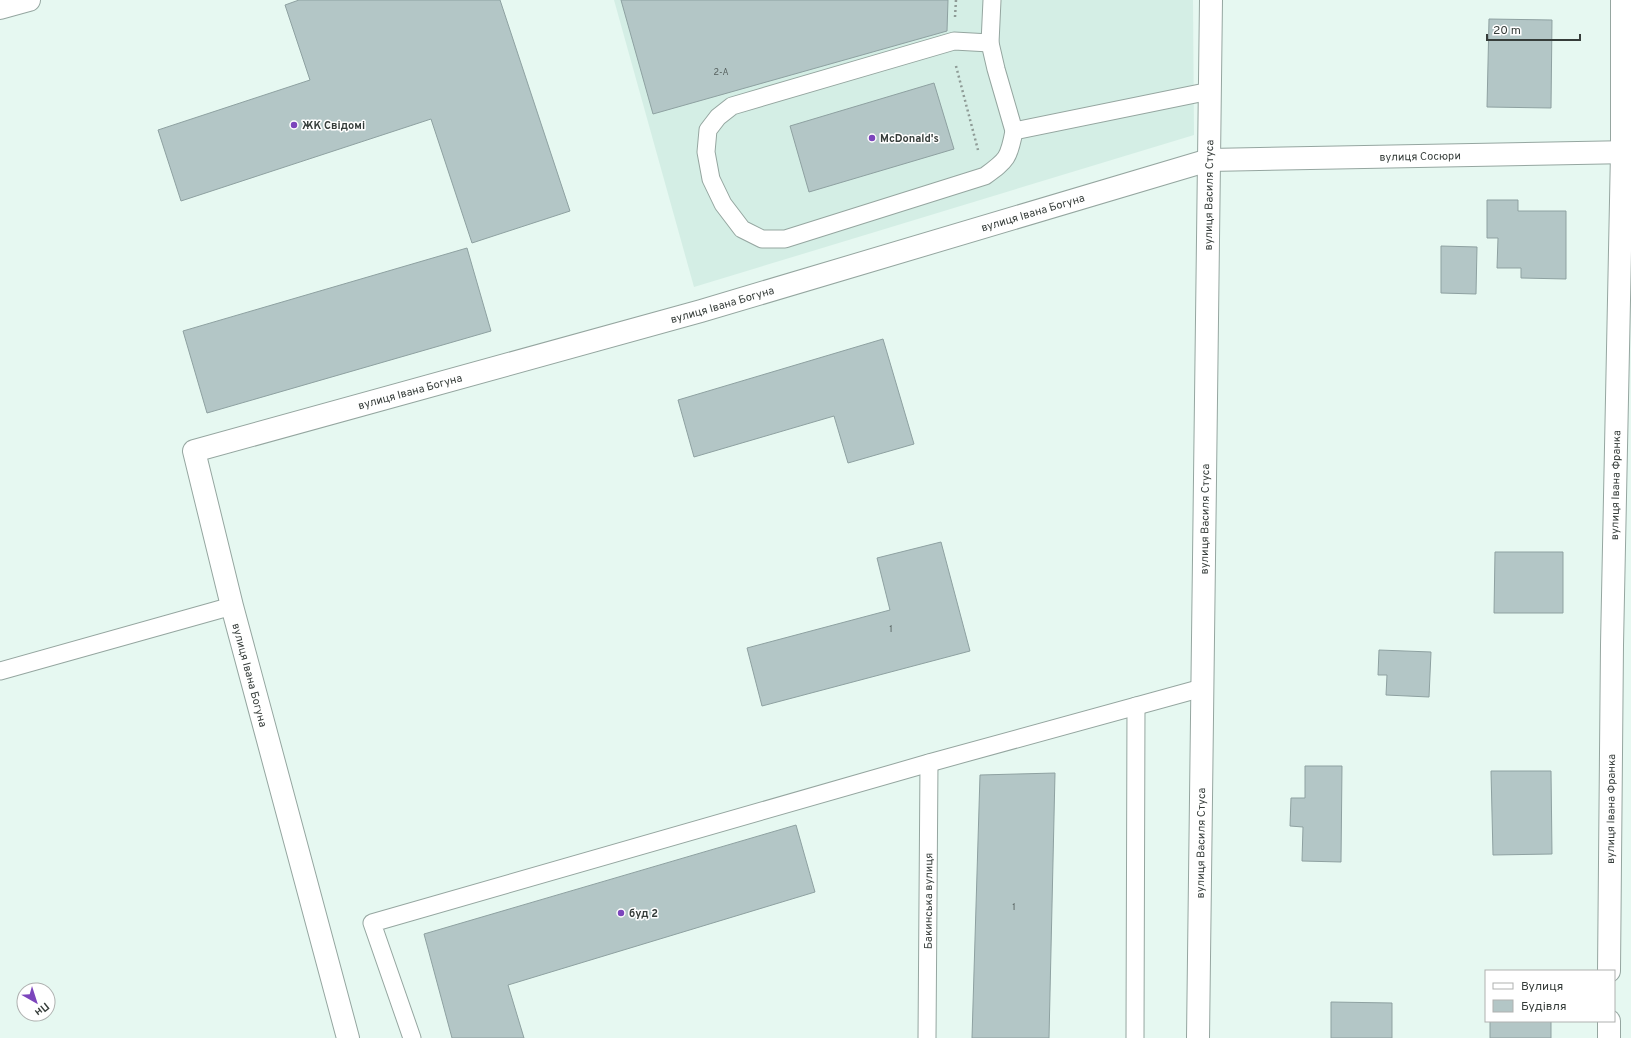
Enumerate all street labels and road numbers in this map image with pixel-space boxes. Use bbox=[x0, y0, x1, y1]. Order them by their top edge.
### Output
street label: вулиця Василя Стуса bbox=[1202, 139, 1217, 251]
street label: вулиця Сосюри bbox=[1379, 149, 1461, 165]
street label: вулиця Івана Богуна bbox=[980, 191, 1087, 235]
street label: вулиця Івана Богуна bbox=[669, 284, 776, 327]
street label: вулиця Івана Богуна bbox=[357, 371, 464, 413]
street label: вулиця Івана Франка bbox=[1608, 430, 1624, 540]
street label: вулиця Василя Стуса bbox=[1198, 463, 1213, 574]
street label: вулиця Івана Богуна bbox=[228, 622, 270, 729]
street label: вулиця Івана Франка bbox=[1604, 754, 1619, 864]
street label: вулиця Василя Стуса bbox=[1194, 787, 1209, 898]
street label: Бакинська вулиця bbox=[922, 853, 936, 949]

